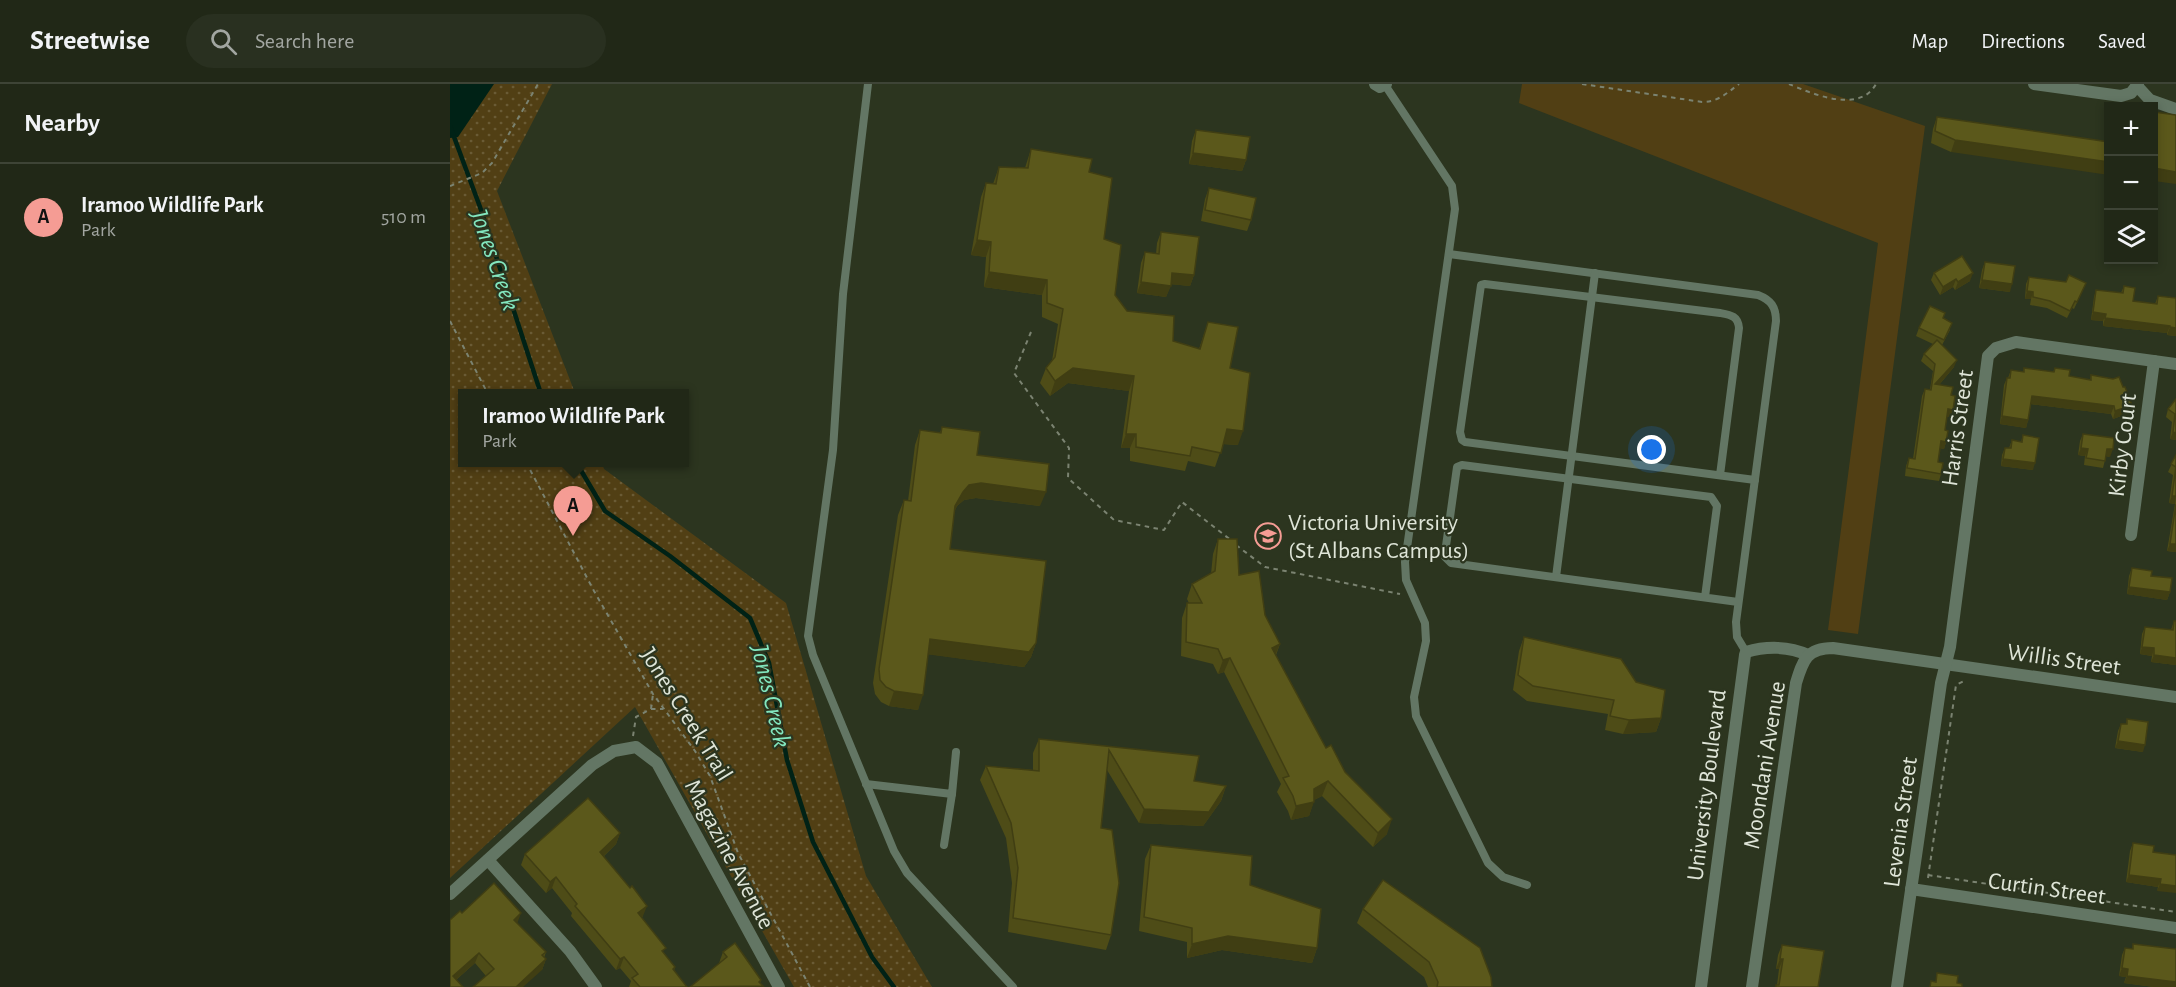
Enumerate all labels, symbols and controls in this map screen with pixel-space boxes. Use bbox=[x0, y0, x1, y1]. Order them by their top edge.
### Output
search box bbox=[186, 14, 606, 68]
icon: search bbox=[207, 25, 240, 58]
text: Streetwise bbox=[30, 27, 150, 55]
text: Search here bbox=[255, 30, 354, 52]
text: Map bbox=[1912, 31, 1948, 52]
text: Directions bbox=[1981, 31, 2065, 52]
text: Saved bbox=[2098, 31, 2146, 52]
map controls bbox=[2104, 102, 2158, 264]
button: + bbox=[2104, 102, 2158, 156]
text: Nearby bbox=[24, 110, 100, 136]
button: − bbox=[2104, 156, 2158, 210]
text: Iramoo Wildlife Park bbox=[81, 194, 264, 216]
water label: Jones Creek bbox=[465, 206, 524, 314]
text: A bbox=[38, 207, 50, 227]
text: 510 m bbox=[381, 207, 426, 227]
button: layers bbox=[2104, 210, 2158, 264]
text: Park bbox=[81, 220, 116, 240]
street label: Harris Street bbox=[1938, 368, 1978, 488]
popup bbox=[458, 389, 689, 467]
street label: Kirby Court bbox=[2105, 392, 2141, 498]
text: Iramoo Wildlife Park bbox=[482, 405, 665, 427]
text: Park bbox=[482, 431, 517, 451]
your location bbox=[1637, 435, 1666, 464]
pin: A bbox=[554, 486, 592, 536]
place label: Victoria University (St Albans Campus) bbox=[1288, 511, 1469, 563]
school or university icon: Victoria University (St Albans Campus) bbox=[1253, 521, 1283, 551]
street label: Willis Street bbox=[2006, 640, 2122, 680]
water label: Jones Creek bbox=[746, 641, 795, 750]
street label: Jones Creek Trail bbox=[636, 644, 737, 785]
street label: Moondani Avenue bbox=[1740, 680, 1790, 851]
street label: University Boulevard bbox=[1683, 688, 1731, 882]
street label: Levenia Street bbox=[1880, 755, 1922, 889]
street label: Magazine Avenue bbox=[680, 776, 779, 933]
street label: Curtin Street bbox=[1987, 869, 2107, 909]

